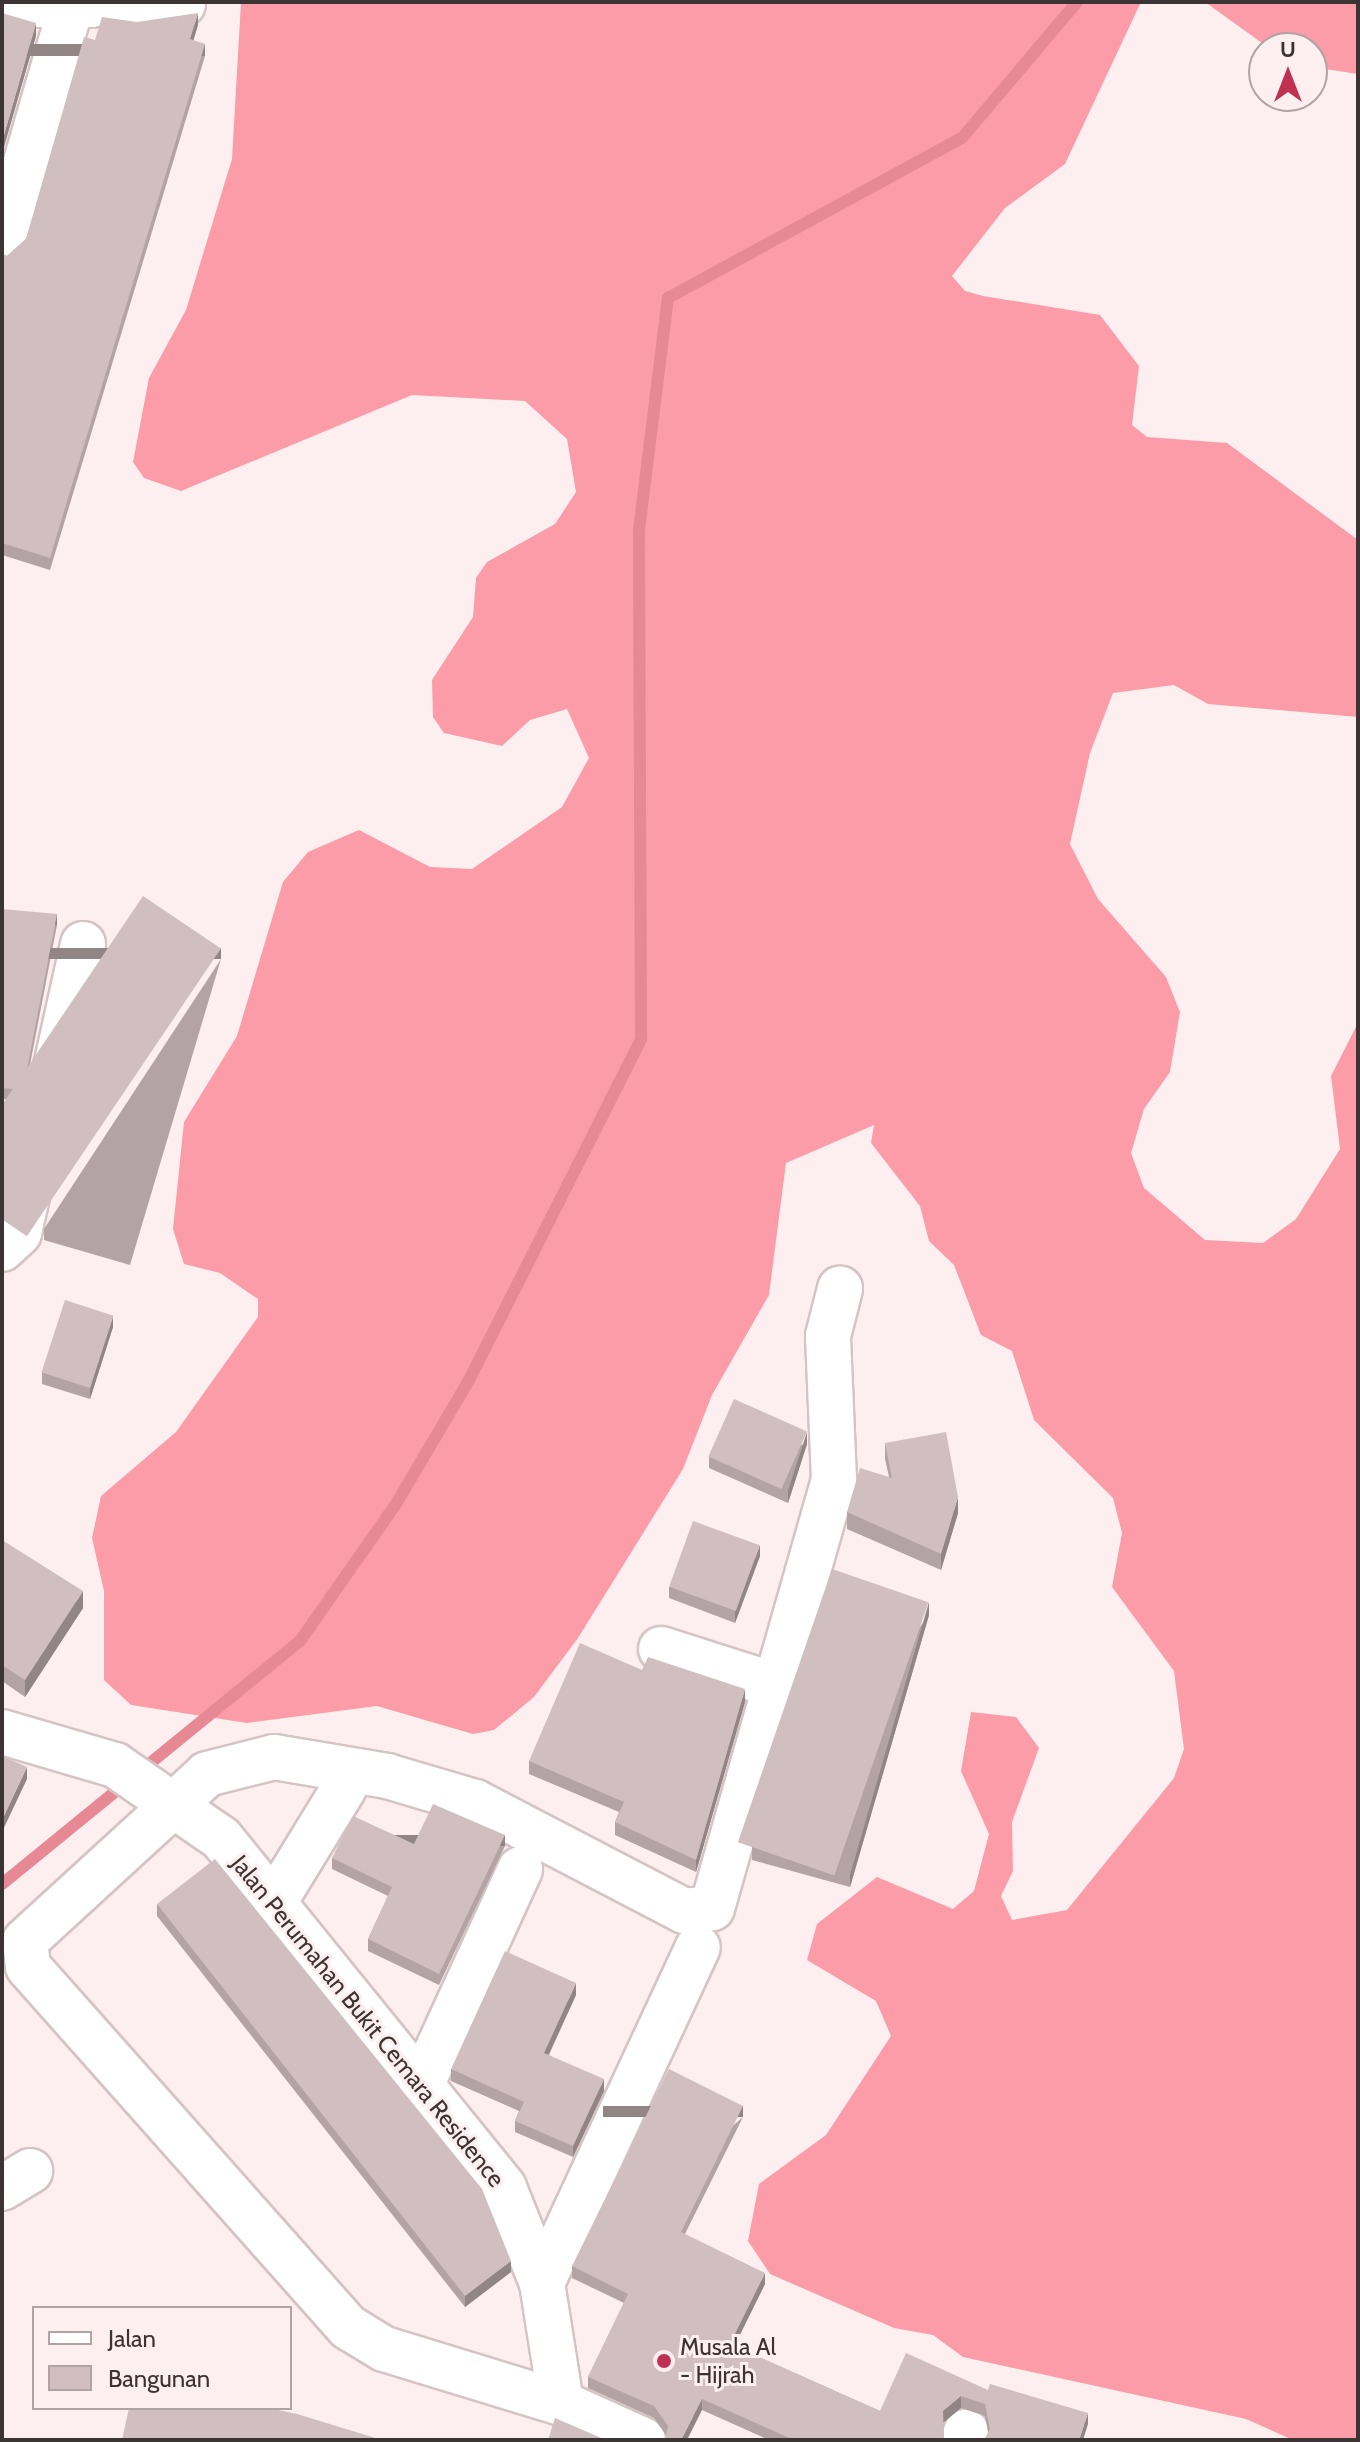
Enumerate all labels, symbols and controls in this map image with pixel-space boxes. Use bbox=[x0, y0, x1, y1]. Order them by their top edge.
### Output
north arrow bbox=[1248, 32, 1328, 112]
text: U bbox=[1280, 36, 1296, 63]
street label: Jalan Perumahan Bukit Cemara Residence bbox=[225, 1849, 511, 2193]
legend bbox=[32, 2306, 292, 2410]
text: Jalan bbox=[108, 2324, 156, 2353]
place label: Musala Al - Hijrah bbox=[680, 2333, 776, 2389]
marker: Musala Al - Hijrah bbox=[655, 2352, 673, 2370]
text: Bangunan bbox=[108, 2364, 210, 2393]

